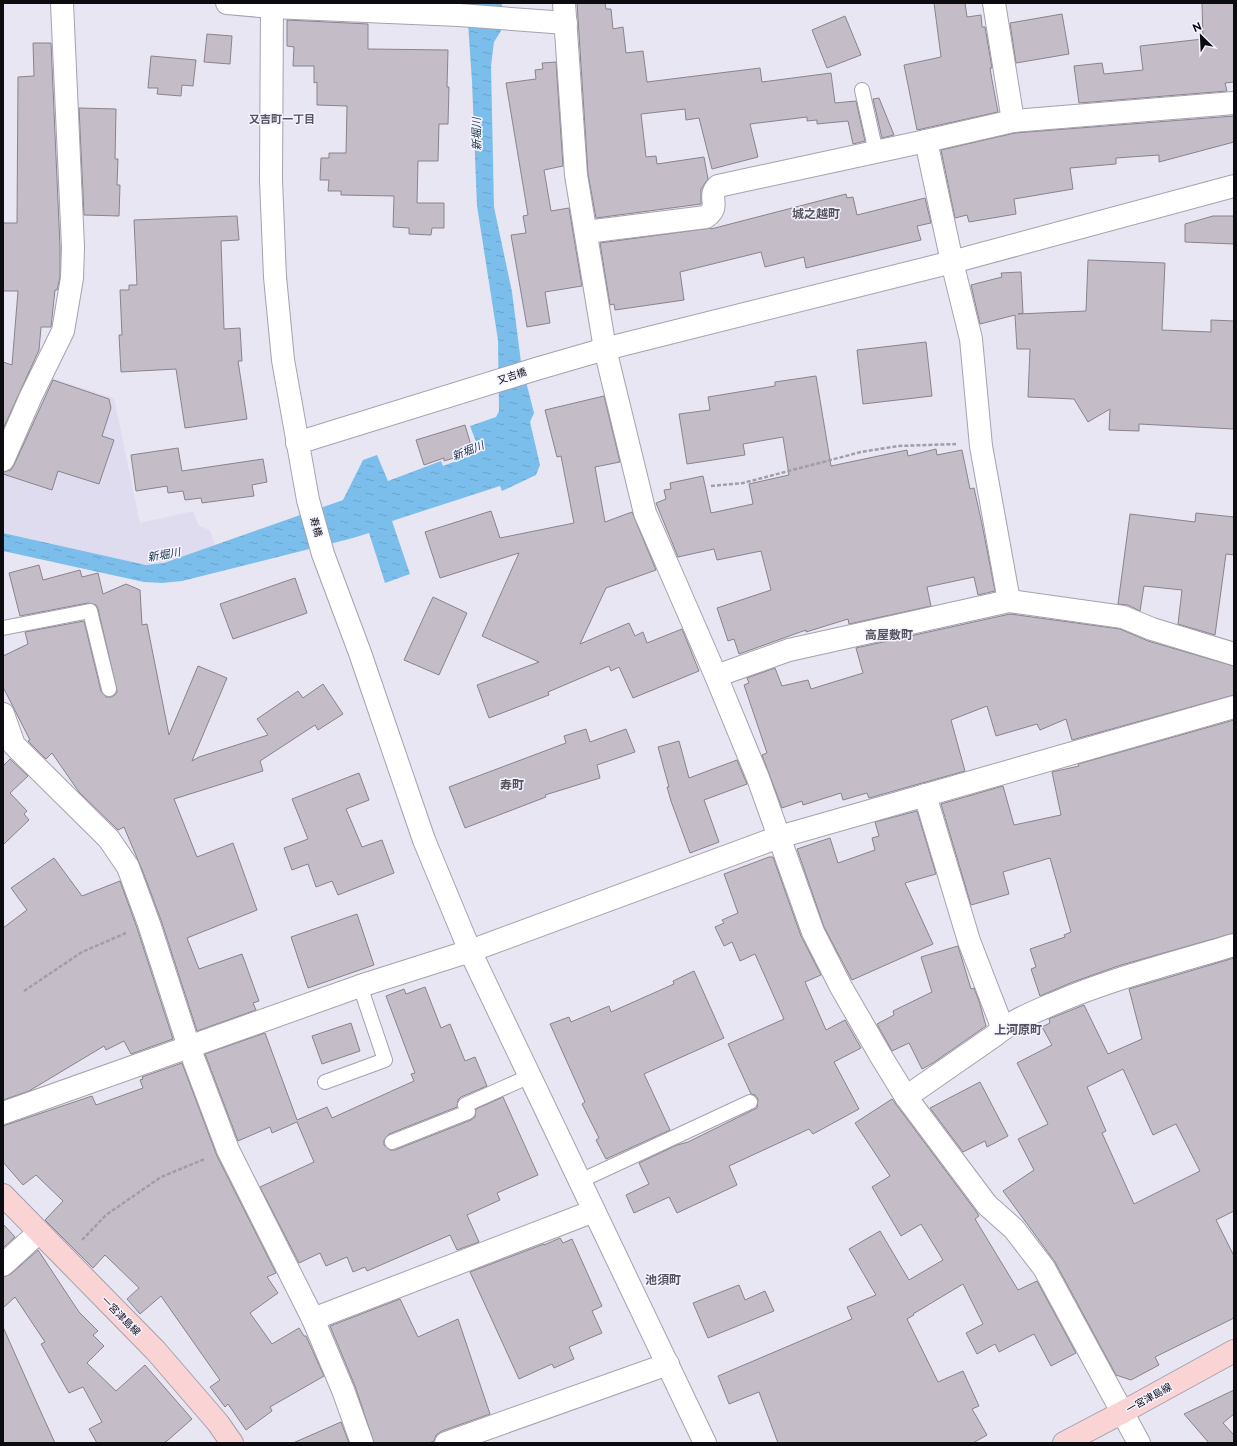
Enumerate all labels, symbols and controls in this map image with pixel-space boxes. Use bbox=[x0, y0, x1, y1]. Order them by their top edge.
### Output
north arrow bbox=[1181, 16, 1221, 56]
text: N bbox=[1191, 20, 1204, 35]
district label: 又吉町一丁目 bbox=[249, 113, 315, 126]
water label: 新堀川 bbox=[470, 116, 484, 151]
district label: 城之越町 bbox=[792, 207, 840, 221]
street label: 又吉橋 bbox=[496, 366, 528, 386]
water label: 新堀川 bbox=[450, 438, 487, 463]
street label: 寿橋 bbox=[308, 516, 324, 538]
water label: 新堀川 bbox=[147, 546, 182, 564]
district label: 高屋敷町 bbox=[865, 628, 913, 642]
district label: 寿町 bbox=[500, 778, 524, 792]
district label: 上河原町 bbox=[994, 1023, 1042, 1037]
district label: 池須町 bbox=[645, 1273, 681, 1287]
street label: 一宮津島線 bbox=[99, 1294, 143, 1338]
street label: 一宮津島線 bbox=[1124, 1381, 1174, 1415]

